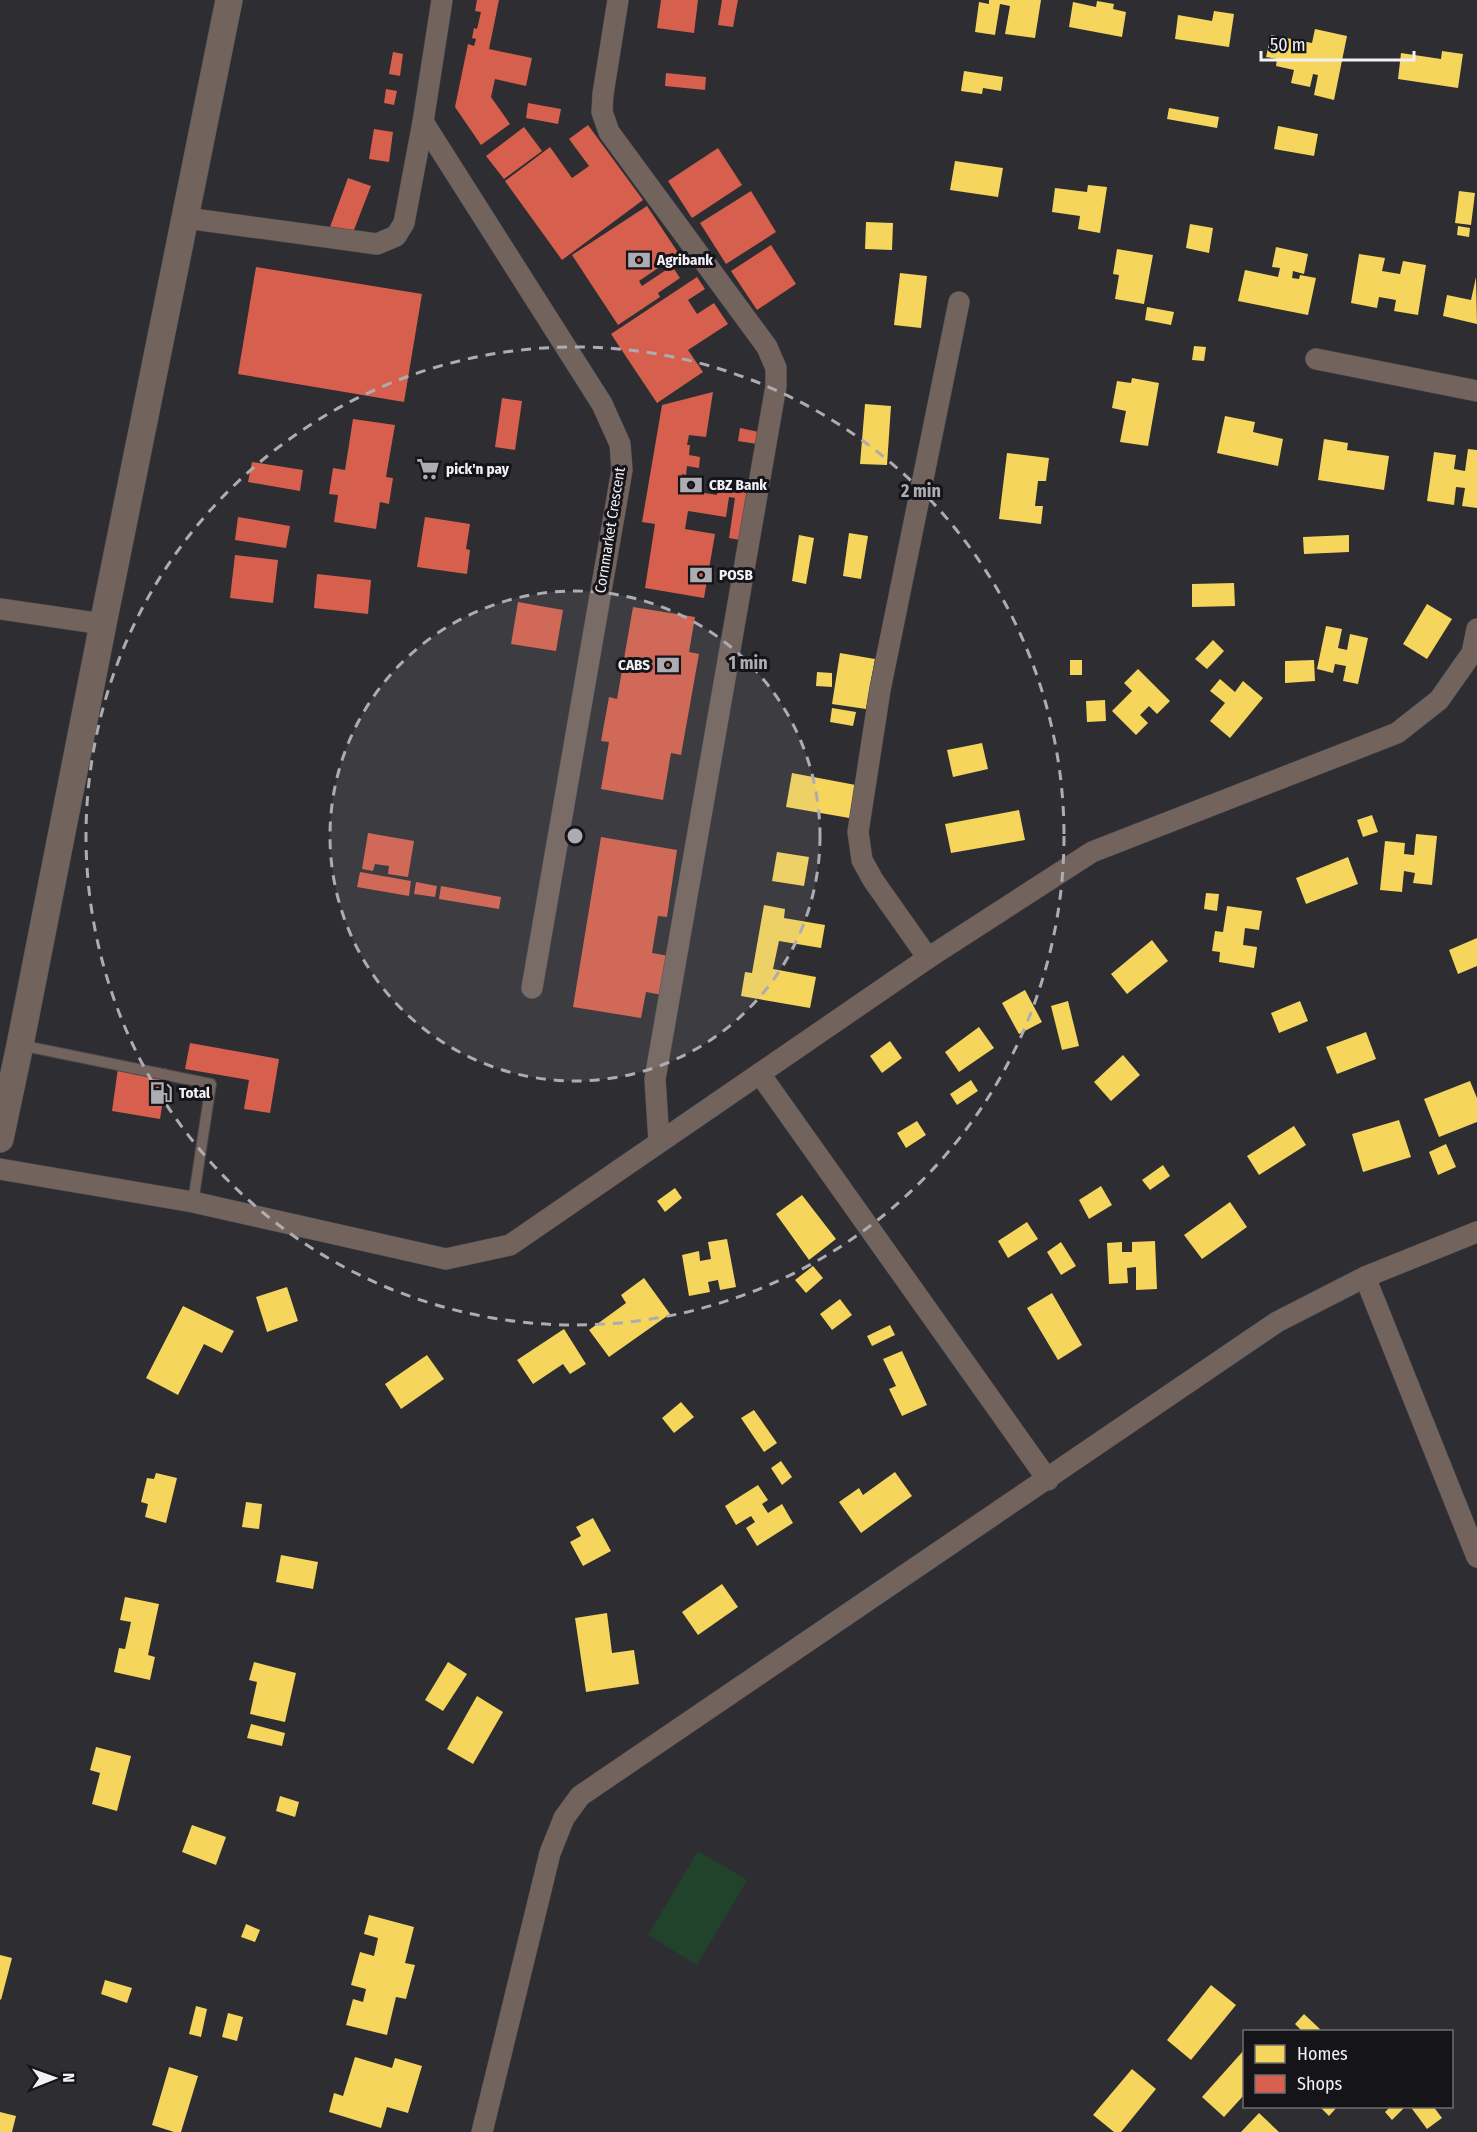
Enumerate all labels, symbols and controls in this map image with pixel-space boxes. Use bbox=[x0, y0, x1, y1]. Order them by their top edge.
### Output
scale bar bbox=[1261, 24, 1414, 62]
text: 50 m bbox=[1270, 34, 1306, 56]
bank icon: Agribank bbox=[626, 247, 652, 273]
place label: Agribank bbox=[656, 251, 713, 269]
supermarket icon: pick'n pay bbox=[415, 456, 441, 482]
place label: pick'n pay bbox=[446, 460, 510, 478]
street label: Cornmarket Crescent bbox=[591, 466, 629, 594]
bank icon: CBZ Bank bbox=[678, 472, 704, 498]
place label: CBZ Bank bbox=[709, 476, 767, 494]
text: 2 min bbox=[900, 480, 941, 502]
bank icon: POSB bbox=[688, 562, 714, 588]
place label: POSB bbox=[719, 566, 753, 584]
bank icon: CABS bbox=[655, 652, 681, 678]
text: 1 min bbox=[728, 652, 768, 674]
place label: CABS bbox=[618, 656, 650, 674]
centre of rings bbox=[565, 826, 585, 846]
fuel station icon: Total bbox=[148, 1080, 174, 1106]
place label: Total bbox=[179, 1084, 211, 1102]
legend bbox=[1243, 2030, 1453, 2108]
text: Homes bbox=[1297, 2043, 1348, 2065]
north arrow bbox=[24, 2048, 84, 2108]
text: N bbox=[59, 2073, 78, 2083]
text: Shops bbox=[1297, 2073, 1342, 2095]

